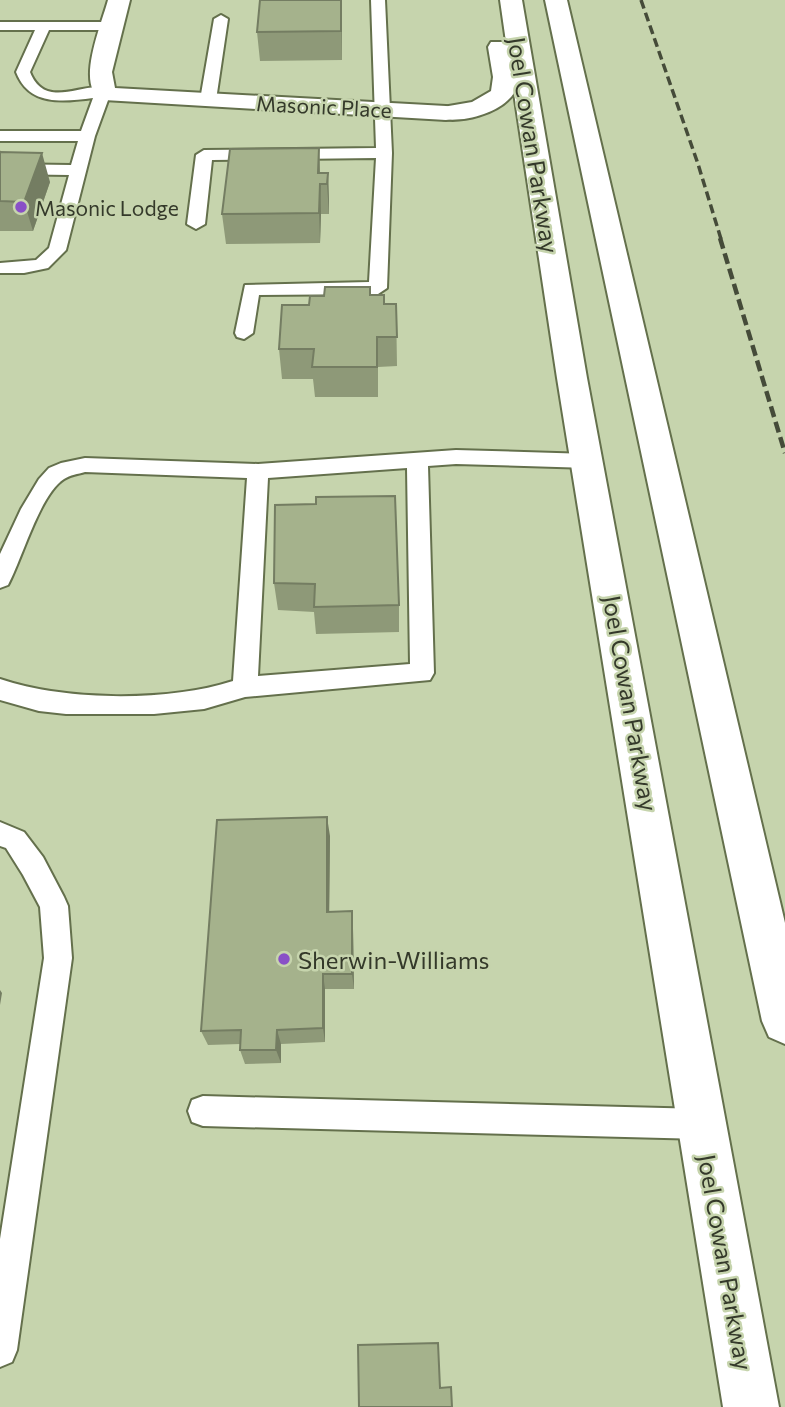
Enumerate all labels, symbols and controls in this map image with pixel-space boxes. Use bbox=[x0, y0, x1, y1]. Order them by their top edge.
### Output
street label: Joel Cowan Parkway bbox=[503, 35, 565, 255]
street label: Masonic Place bbox=[256, 90, 392, 122]
place label: Masonic Lodge bbox=[35, 195, 179, 220]
marker: Masonic Lodge bbox=[13, 199, 29, 215]
street label: Joel Cowan Parkway bbox=[598, 593, 664, 813]
place label: Sherwin-Williams bbox=[298, 945, 490, 974]
marker: Sherwin-Williams bbox=[276, 951, 292, 967]
street label: Joel Cowan Parkway bbox=[693, 1152, 759, 1372]

